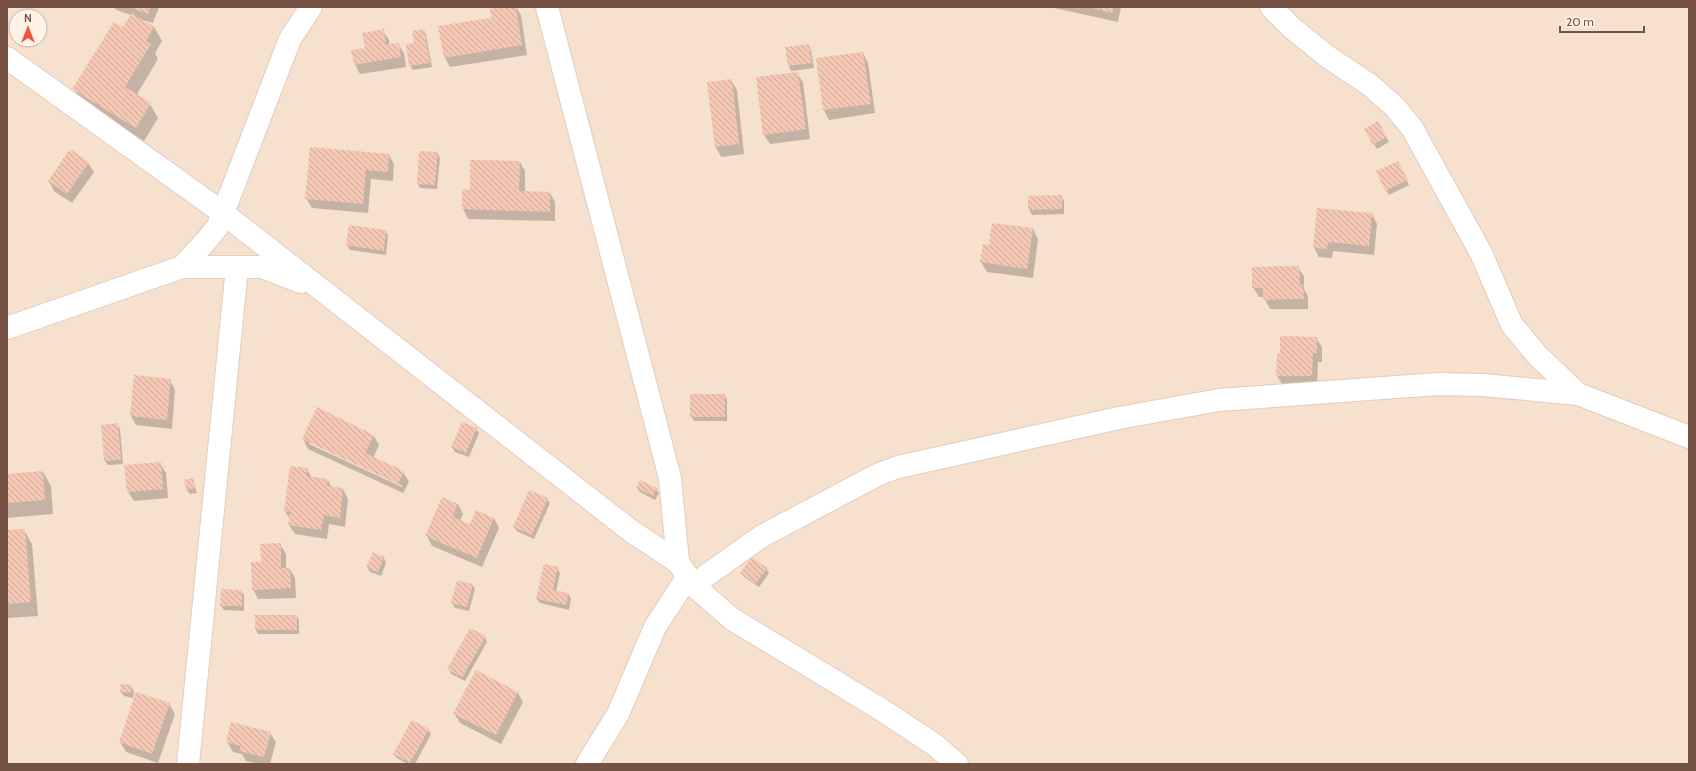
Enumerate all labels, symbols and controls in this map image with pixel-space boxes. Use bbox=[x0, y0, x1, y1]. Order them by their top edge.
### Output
north arrow bbox=[8, 8, 48, 48]
scale bar bbox=[1560, 8, 1644, 34]
text: N bbox=[24, 11, 32, 25]
text: 20 m bbox=[1566, 14, 1594, 29]

